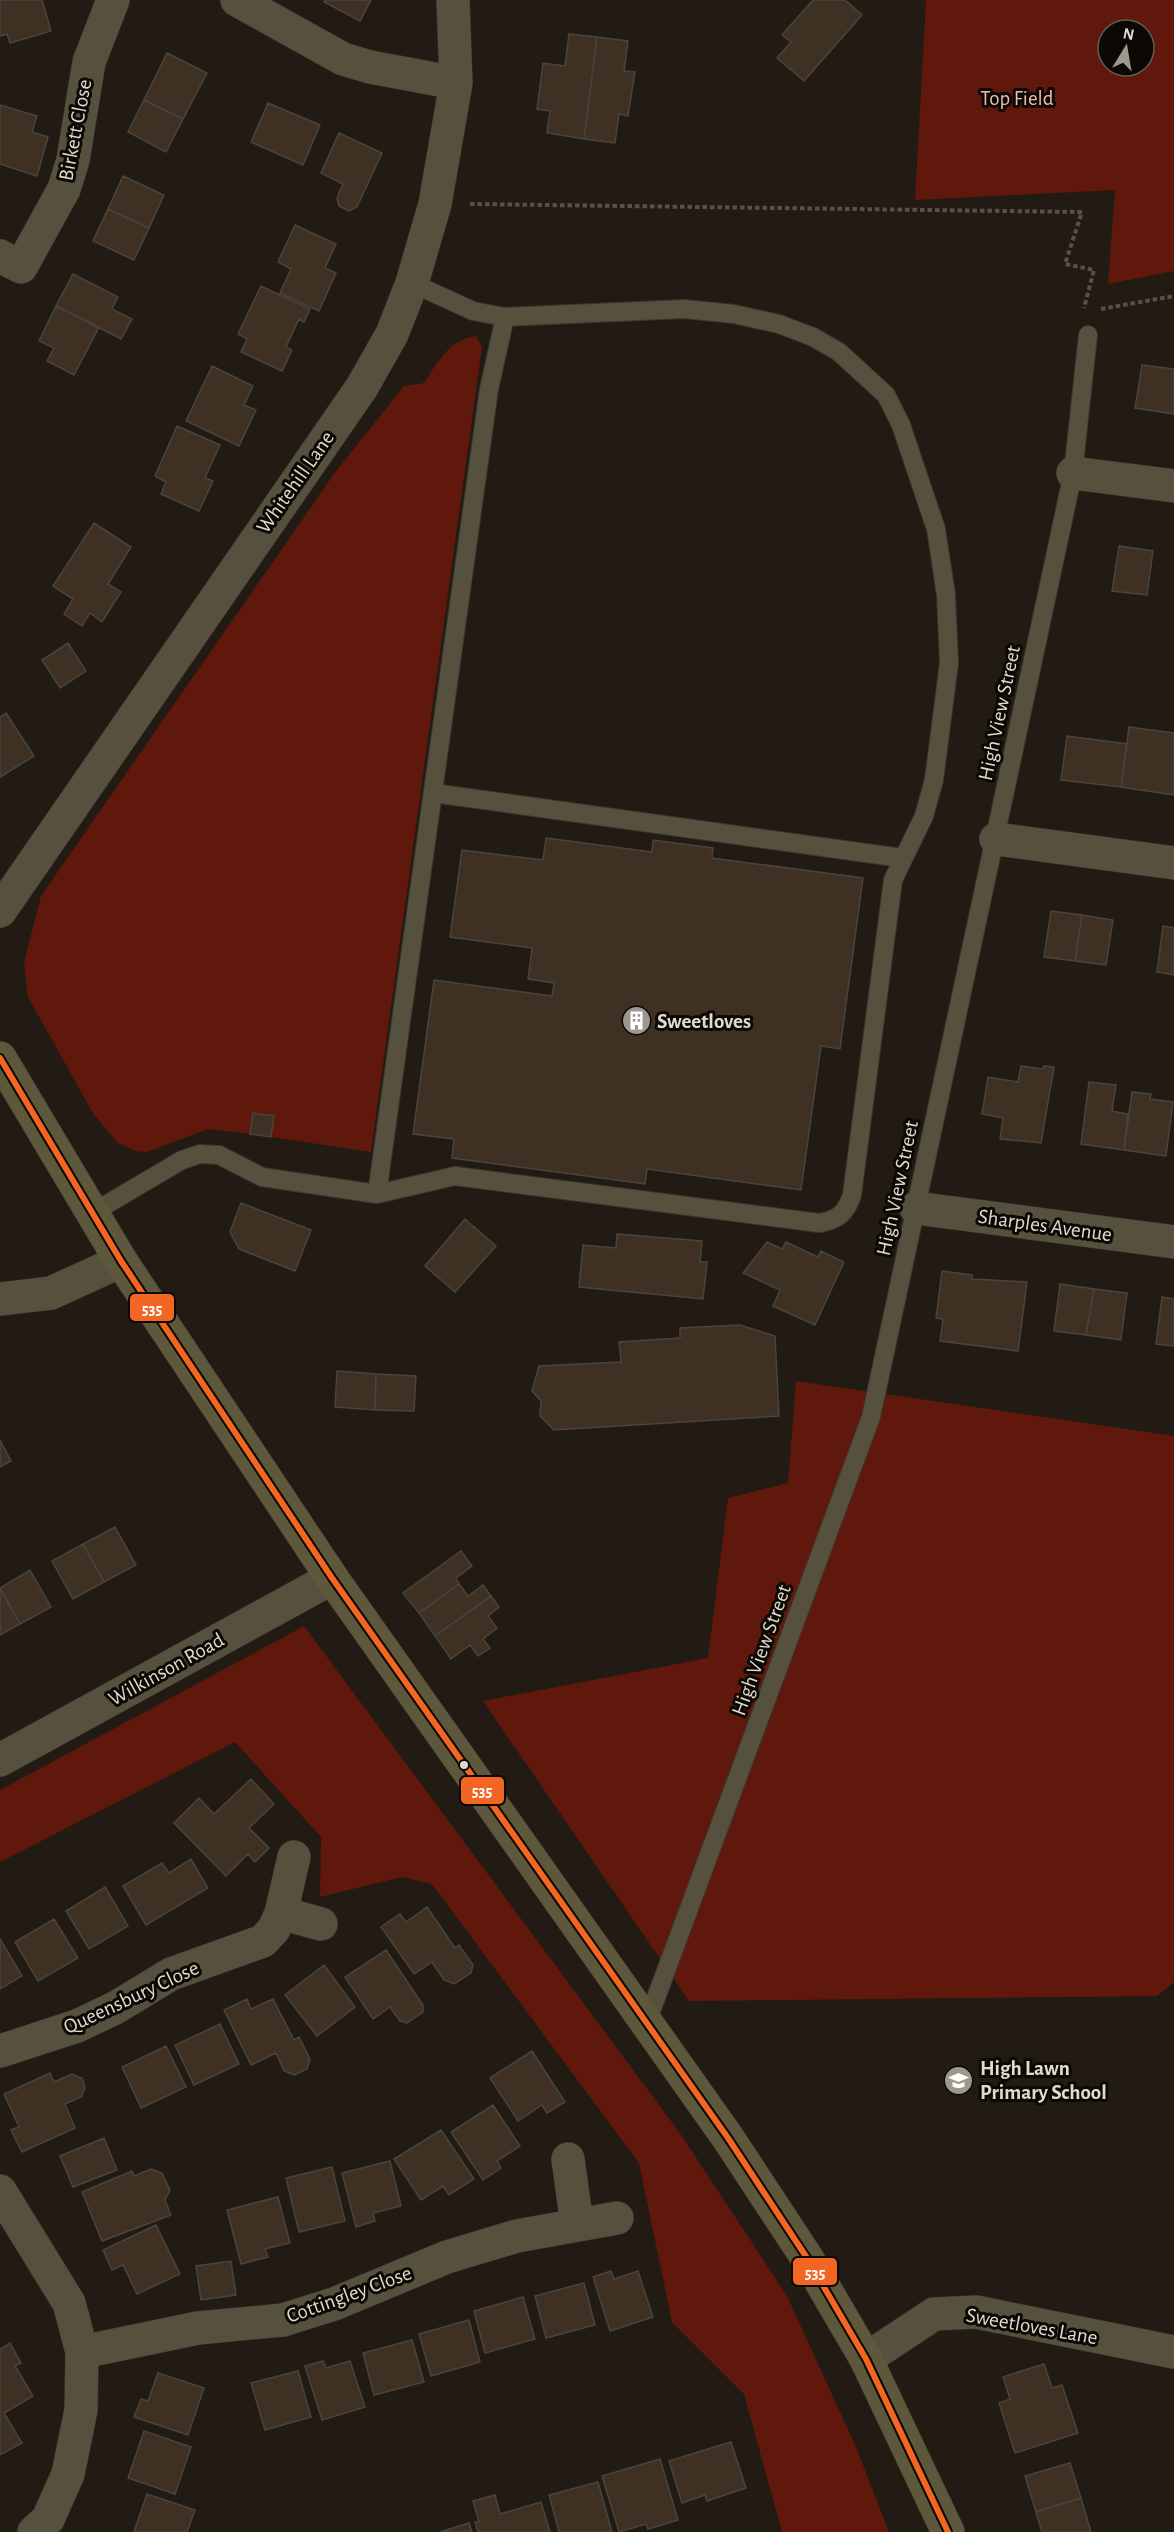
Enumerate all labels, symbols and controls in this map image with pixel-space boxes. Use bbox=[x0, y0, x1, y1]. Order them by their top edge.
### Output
north arrow bbox=[1096, 18, 1156, 78]
text: N bbox=[1122, 25, 1136, 43]
street label: Birkett Close bbox=[55, 78, 96, 183]
park label: Top Field bbox=[980, 88, 1054, 109]
street label: Whitehill Lane bbox=[253, 427, 338, 537]
street label: High View Street bbox=[975, 643, 1024, 783]
building icon: Sweetloves bbox=[620, 1005, 652, 1037]
place label: Sweetloves bbox=[657, 1011, 751, 1032]
street label: High View Street bbox=[873, 1118, 922, 1258]
street label: Sharples Avenue bbox=[977, 1206, 1113, 1245]
line badge: 535 bbox=[129, 1293, 175, 1322]
text: 535 bbox=[142, 1301, 162, 1317]
street label: High View Street bbox=[728, 1582, 795, 1718]
street label: Wilkinson Road bbox=[105, 1629, 228, 1710]
unlabelled marker bbox=[458, 1759, 470, 1771]
line badge: 535 bbox=[460, 1776, 505, 1805]
text: 535 bbox=[472, 1783, 492, 1799]
street label: Queensbury Close bbox=[60, 1957, 202, 2038]
place label: High Lawn Primary School bbox=[980, 2058, 1107, 2103]
school or university icon: High Lawn Primary School bbox=[943, 2064, 975, 2096]
line badge: 535 bbox=[792, 2257, 838, 2286]
street label: Cottingley Close bbox=[284, 2262, 415, 2327]
text: 535 bbox=[805, 2265, 825, 2281]
street label: Sweetloves Lane bbox=[965, 2305, 1099, 2348]

